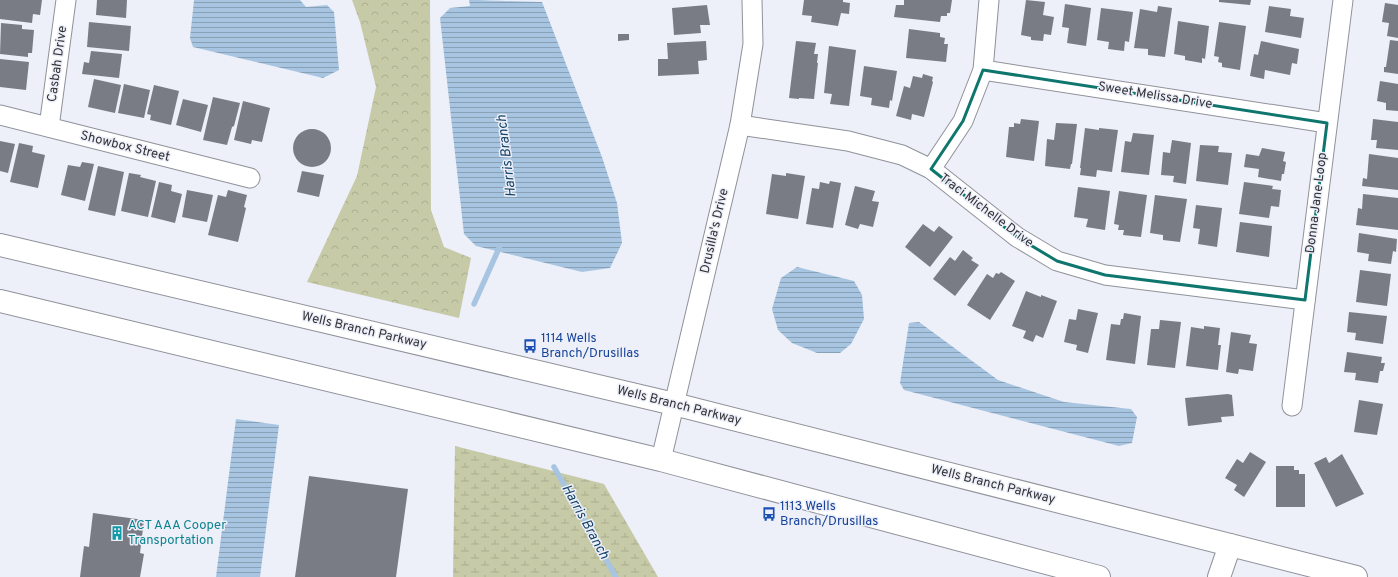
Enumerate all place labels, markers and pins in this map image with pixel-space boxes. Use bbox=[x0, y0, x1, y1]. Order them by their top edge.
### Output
place label: 1114 Wells Branch/Drusillas bbox=[541, 331, 639, 362]
bus stop icon: 1114 Wells Branch/Drusillas bbox=[522, 338, 538, 354]
place label: 1113 Wells Branch/Drusillas bbox=[780, 499, 878, 530]
bus stop icon: 1113 Wells Branch/Drusillas bbox=[761, 506, 777, 522]
place label: ACT AAA Cooper Transportation bbox=[128, 518, 226, 549]
building icon: ACT AAA Cooper Transportation bbox=[109, 525, 125, 541]

